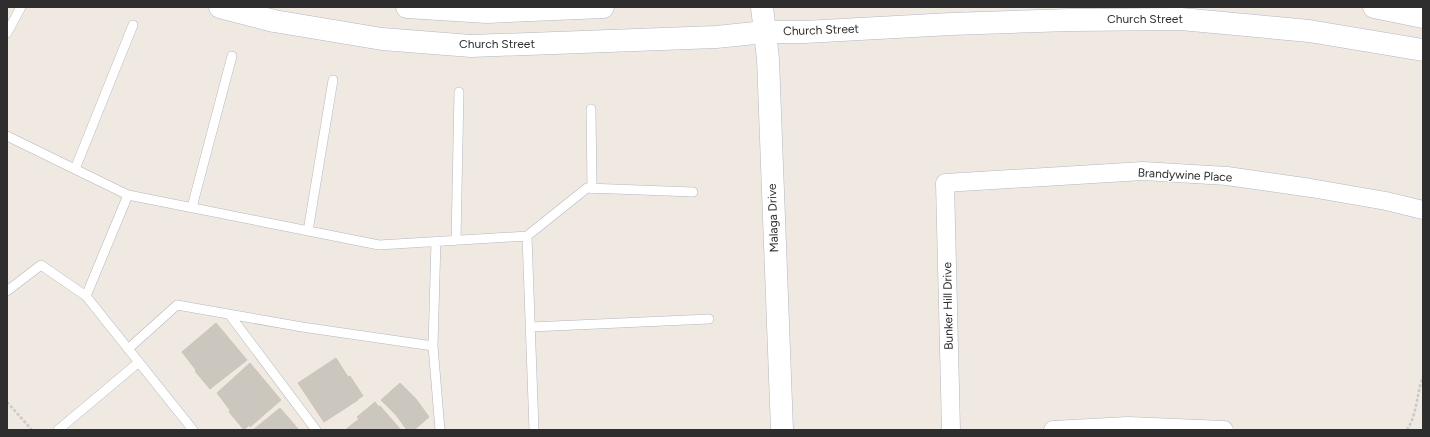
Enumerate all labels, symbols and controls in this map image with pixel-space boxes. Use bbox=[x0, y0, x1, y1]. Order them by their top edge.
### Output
street label: Church Street bbox=[1107, 12, 1183, 26]
street label: Church Street bbox=[783, 22, 860, 38]
street label: Church Street bbox=[459, 37, 535, 51]
street label: Brandywine Place bbox=[1137, 166, 1233, 184]
street label: Malaga Drive bbox=[765, 183, 781, 253]
street label: Bunker Hill Drive bbox=[940, 262, 956, 350]

